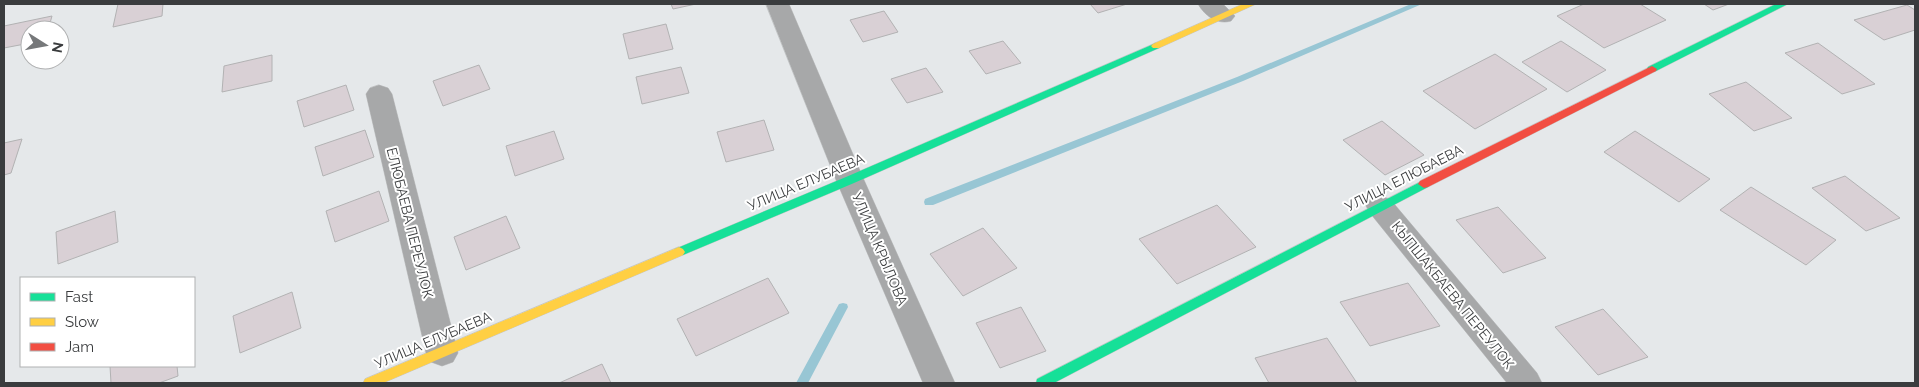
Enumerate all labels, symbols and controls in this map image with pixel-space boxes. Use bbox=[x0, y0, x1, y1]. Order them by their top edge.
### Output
north arrow bbox=[20, 20, 70, 70]
text: N bbox=[49, 41, 67, 54]
street label: УЛИЦА ЕЛЮБАЕВА bbox=[1342, 141, 1466, 215]
street label: ЕЛЮБАЕВА ПЕРЕУЛОК bbox=[383, 146, 437, 300]
street label: УЛИЦА ЕЛУБАЕВА bbox=[745, 150, 867, 214]
street label: УЛИЦА КРЫЛОВА bbox=[849, 190, 911, 308]
street label: КЫПШАКБАЕВА ПЕРЕУЛОК bbox=[1389, 218, 1518, 372]
legend bbox=[20, 277, 195, 367]
text: Fast bbox=[65, 288, 93, 306]
street label: УЛИЦА ЕЛУБАЕВА bbox=[372, 308, 494, 372]
text: Slow bbox=[65, 313, 99, 331]
text: Jam bbox=[65, 338, 94, 356]

